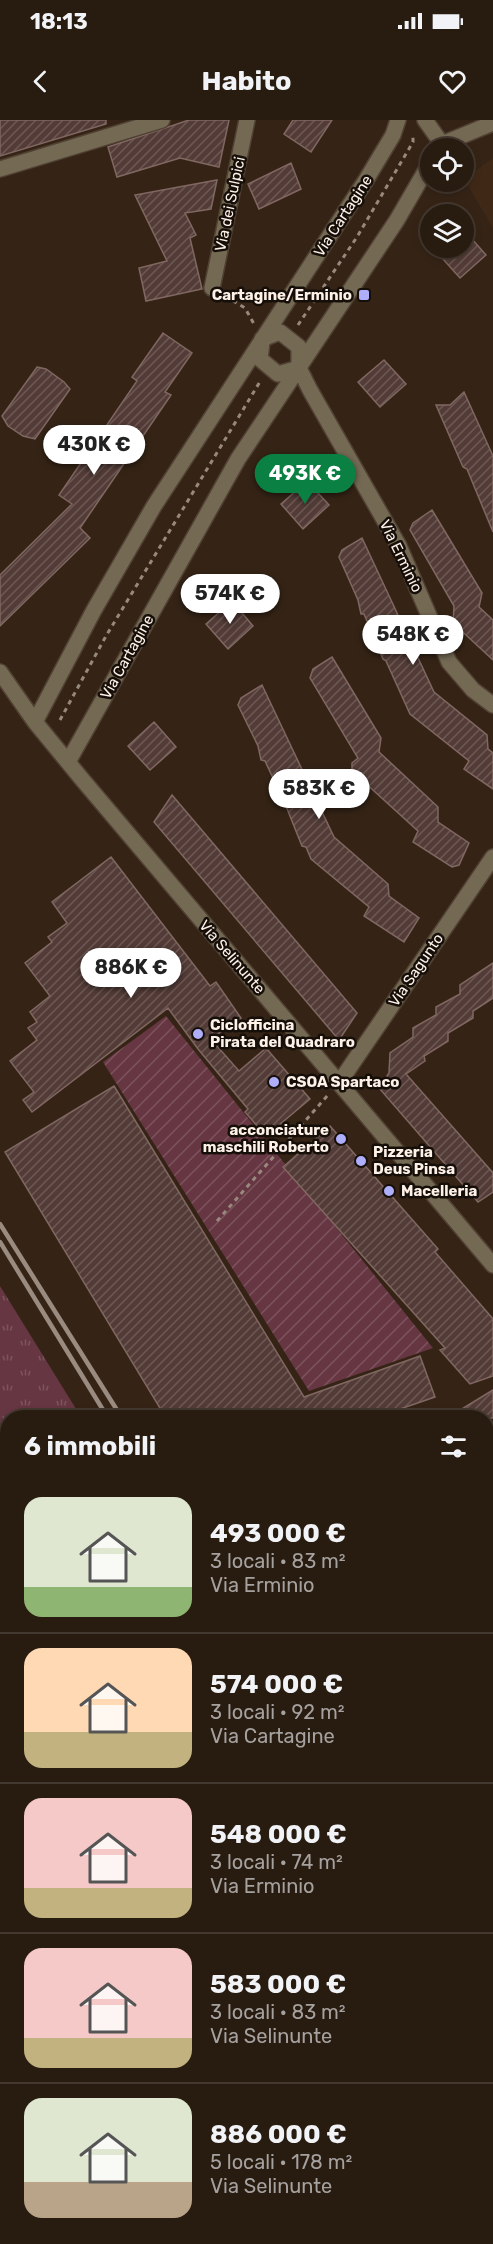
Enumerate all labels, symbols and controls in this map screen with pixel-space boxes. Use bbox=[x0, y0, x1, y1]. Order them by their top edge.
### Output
text: 18:13 bbox=[30, 8, 88, 35]
icon: back bbox=[24, 65, 57, 98]
text: Habito bbox=[202, 65, 291, 97]
icon: heart bbox=[436, 65, 469, 98]
map controls bbox=[420, 138, 474, 258]
button: locate bbox=[420, 138, 474, 192]
street label: Via dei Sulpici bbox=[211, 155, 249, 253]
street label: Via Cartagine bbox=[310, 172, 376, 260]
button: layers bbox=[420, 204, 474, 258]
place label: Cartagine/Erminio bbox=[212, 286, 352, 304]
marker: Cartagine/Erminio bbox=[357, 288, 371, 302]
pin: 430K € bbox=[45, 425, 143, 476]
text: 430K € bbox=[57, 432, 131, 456]
pin: 493K € bbox=[256, 454, 354, 505]
text: 493K € bbox=[269, 461, 341, 485]
street label: Via Erminio bbox=[376, 517, 426, 595]
pin: 574K € bbox=[181, 574, 279, 625]
text: 574K € bbox=[195, 581, 265, 605]
street label: Via Cartagine bbox=[96, 612, 158, 702]
pin: 548K € bbox=[364, 615, 462, 666]
text: 548K € bbox=[376, 622, 450, 646]
pin: 583K € bbox=[270, 769, 368, 820]
text: 583K € bbox=[283, 776, 355, 800]
street label: Via Selinunte bbox=[195, 916, 269, 998]
street label: Via Sagunto bbox=[385, 930, 447, 1010]
pin: 886K € bbox=[82, 948, 180, 999]
text: 886K € bbox=[94, 955, 168, 979]
place label: Ciclofficina Pirata del Quadraro bbox=[210, 1016, 355, 1051]
marker: Ciclofficina Pirata del Quadraro bbox=[191, 1027, 205, 1041]
place label: CSOA Spartaco bbox=[286, 1073, 399, 1091]
marker: CSOA Spartaco bbox=[267, 1075, 281, 1089]
place label: acconciature maschili Roberto bbox=[203, 1121, 329, 1156]
marker: acconciature maschili Roberto bbox=[334, 1132, 348, 1146]
place label: Pizzeria Deus Pinsa bbox=[373, 1143, 455, 1178]
marker: Pizzeria Deus Pinsa bbox=[354, 1154, 368, 1168]
place label: Macelleria bbox=[401, 1182, 478, 1200]
marker: Macelleria bbox=[382, 1184, 396, 1198]
icon: filters bbox=[437, 1430, 470, 1463]
text: 6 immobili bbox=[24, 1431, 156, 1462]
text: 493 000 € bbox=[210, 1518, 346, 1549]
icon: home bbox=[72, 1521, 144, 1593]
text: 3 locali · 83 m² bbox=[210, 1549, 346, 1573]
text: Via Erminio bbox=[210, 1573, 315, 1597]
text: 574 000 € bbox=[210, 1669, 343, 1700]
icon: home bbox=[72, 1672, 144, 1744]
text: 3 locali · 92 m² bbox=[210, 1700, 345, 1724]
text: Via Cartagine bbox=[210, 1724, 335, 1748]
text: 548 000 € bbox=[210, 1819, 347, 1850]
icon: home bbox=[72, 1822, 144, 1894]
text: 3 locali · 74 m² bbox=[210, 1850, 343, 1874]
text: Via Erminio bbox=[210, 1874, 315, 1898]
text: 583 000 € bbox=[210, 1969, 346, 2000]
icon: home bbox=[72, 1972, 144, 2044]
text: 3 locali · 83 m² bbox=[210, 2000, 346, 2024]
text: Via Selinunte bbox=[210, 2024, 332, 2048]
text: 886 000 € bbox=[210, 2119, 347, 2150]
icon: home bbox=[72, 2122, 144, 2194]
text: 5 locali · 178 m² bbox=[210, 2150, 352, 2174]
text: Via Selinunte bbox=[210, 2174, 332, 2198]

